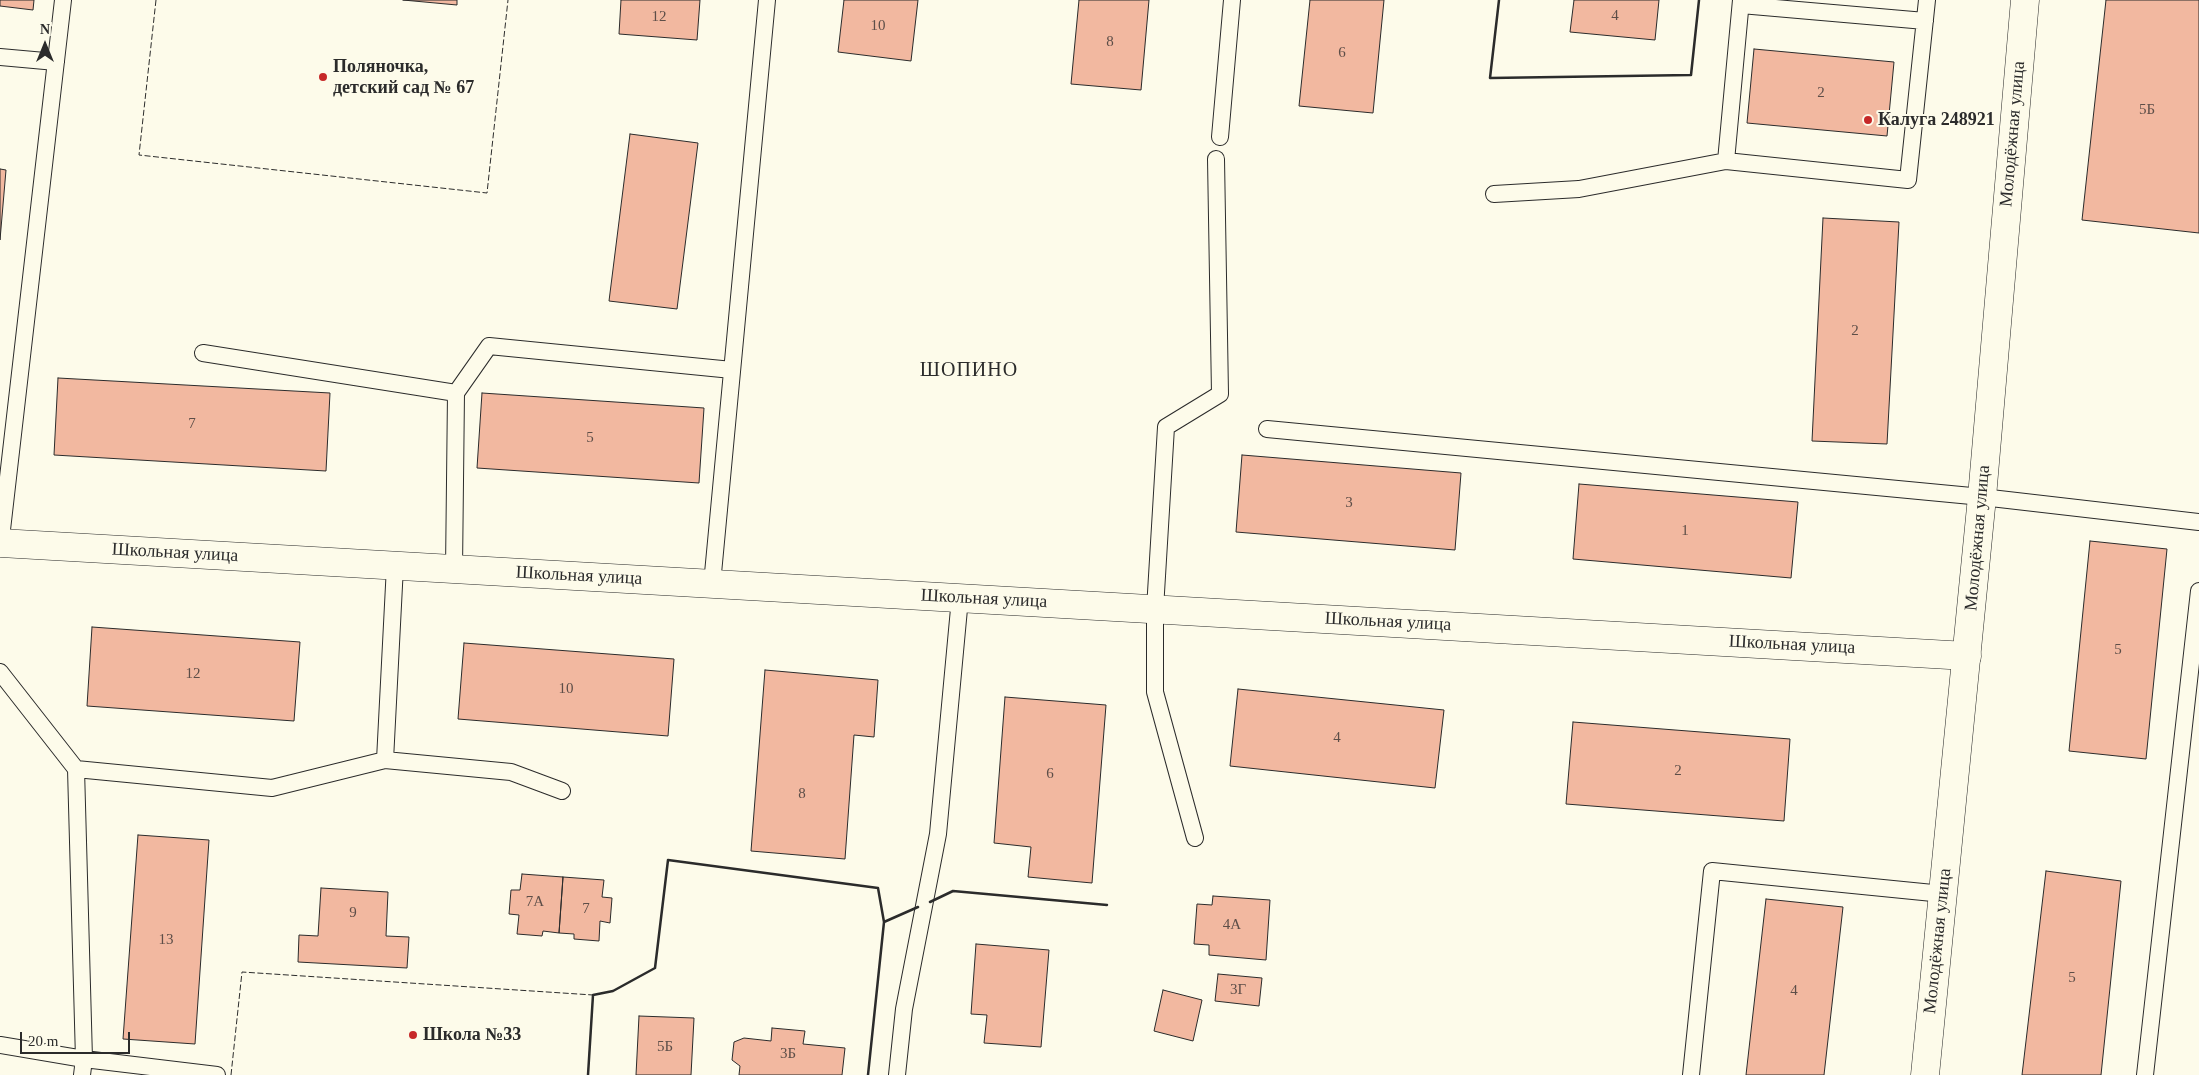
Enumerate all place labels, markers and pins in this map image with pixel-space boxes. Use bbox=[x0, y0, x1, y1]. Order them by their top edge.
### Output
place label: Поляночка, детский сад № 67 bbox=[333, 56, 474, 98]
marker: Поляночка, детский сад № 67 bbox=[317, 71, 329, 83]
place label: Калуга 248921 bbox=[1878, 109, 1995, 131]
marker: Калуга 248921 bbox=[1862, 114, 1874, 126]
place label: Школа №33 bbox=[423, 1024, 521, 1046]
marker: Школа №33 bbox=[407, 1029, 419, 1041]

